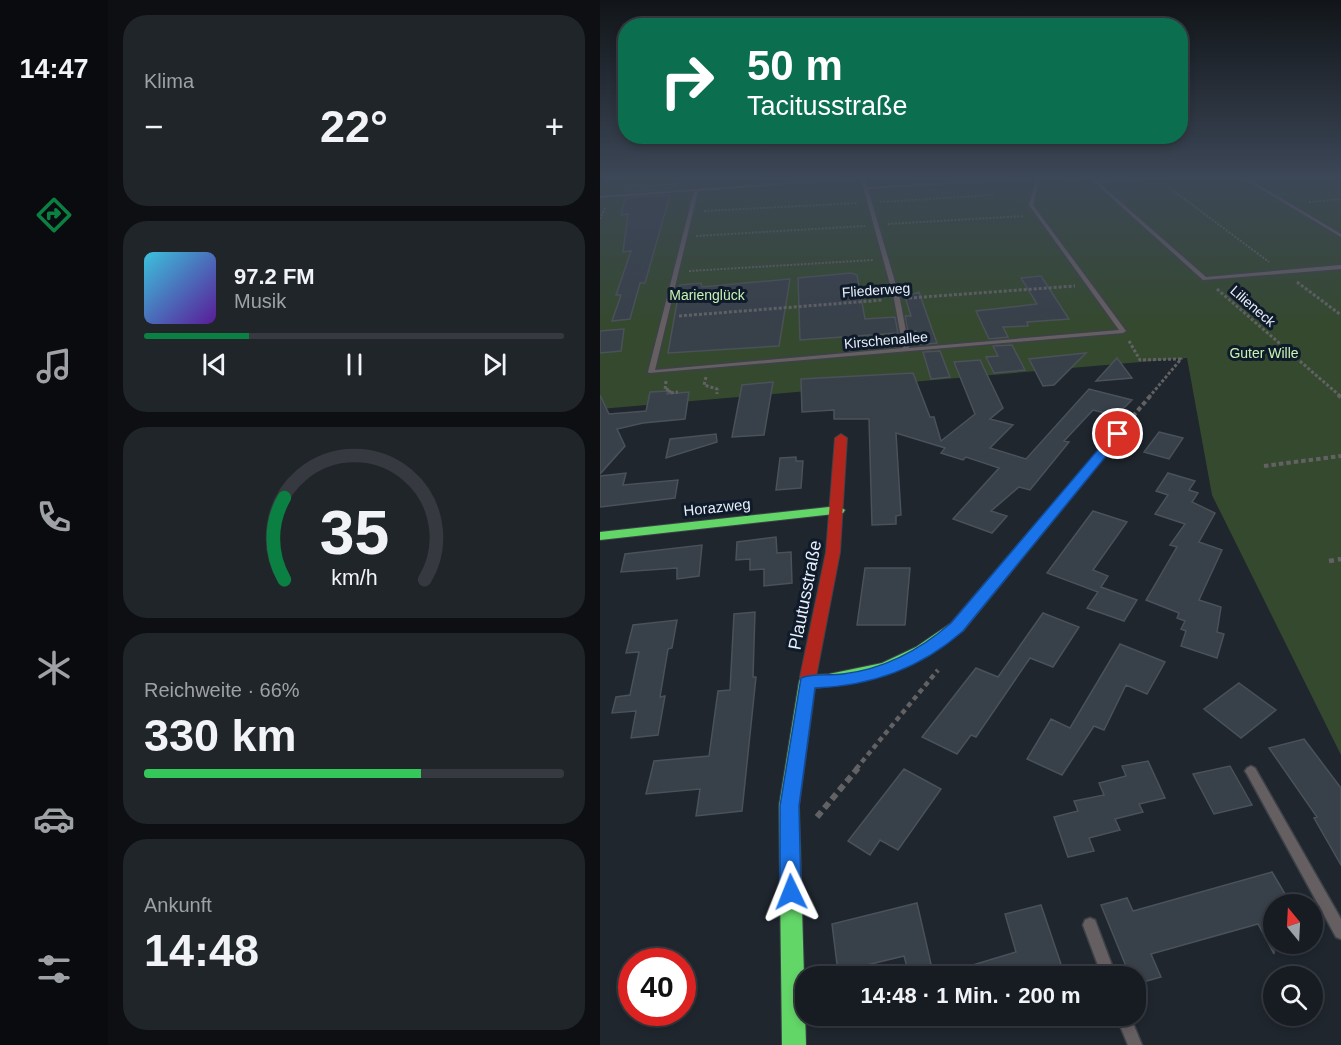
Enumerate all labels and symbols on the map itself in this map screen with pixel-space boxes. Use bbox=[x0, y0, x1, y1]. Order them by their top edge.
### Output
street label: Fliederweg bbox=[841, 280, 911, 300]
street label: Lilieneck bbox=[1227, 282, 1280, 331]
park label: Marienglück bbox=[669, 287, 746, 303]
street label: Kirschenallee bbox=[843, 328, 929, 352]
park label: Guter Wille bbox=[1229, 345, 1299, 361]
pin bbox=[1092, 408, 1143, 459]
street label: Horazweg bbox=[683, 495, 751, 519]
street label: Plautusstraße bbox=[785, 539, 825, 651]
position arrow bbox=[759, 860, 823, 924]
north arrow bbox=[1263, 894, 1323, 954]
speed limit sign: 40 bbox=[618, 948, 696, 1026]

